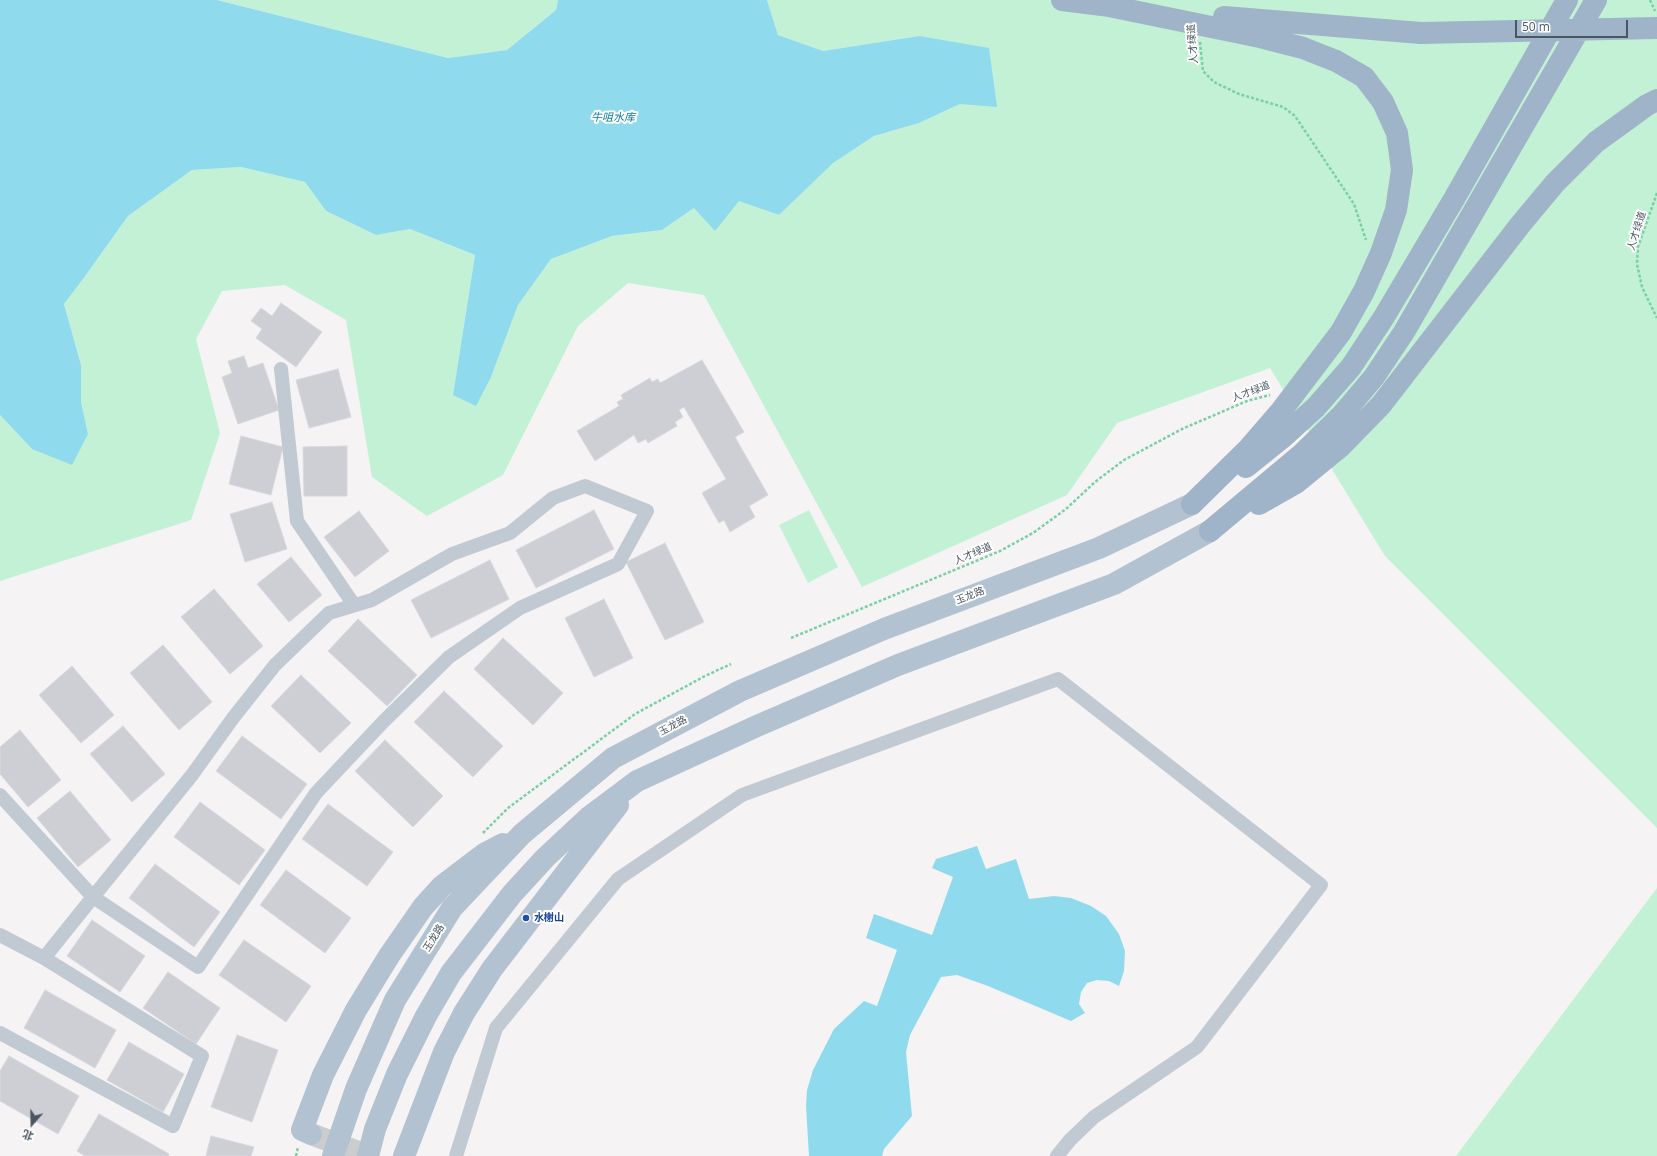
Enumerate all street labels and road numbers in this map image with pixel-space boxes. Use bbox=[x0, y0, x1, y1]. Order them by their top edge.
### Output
street label: 人才绿道 bbox=[1185, 24, 1201, 64]
street label: 人才绿道 bbox=[1625, 210, 1649, 252]
street label: 人才绿道 bbox=[1230, 379, 1272, 405]
street label: 人才绿道 bbox=[952, 541, 994, 567]
street label: 玉龙路 bbox=[954, 585, 986, 607]
street label: 玉龙路 bbox=[657, 714, 689, 738]
street label: 玉龙路 bbox=[421, 922, 447, 954]

